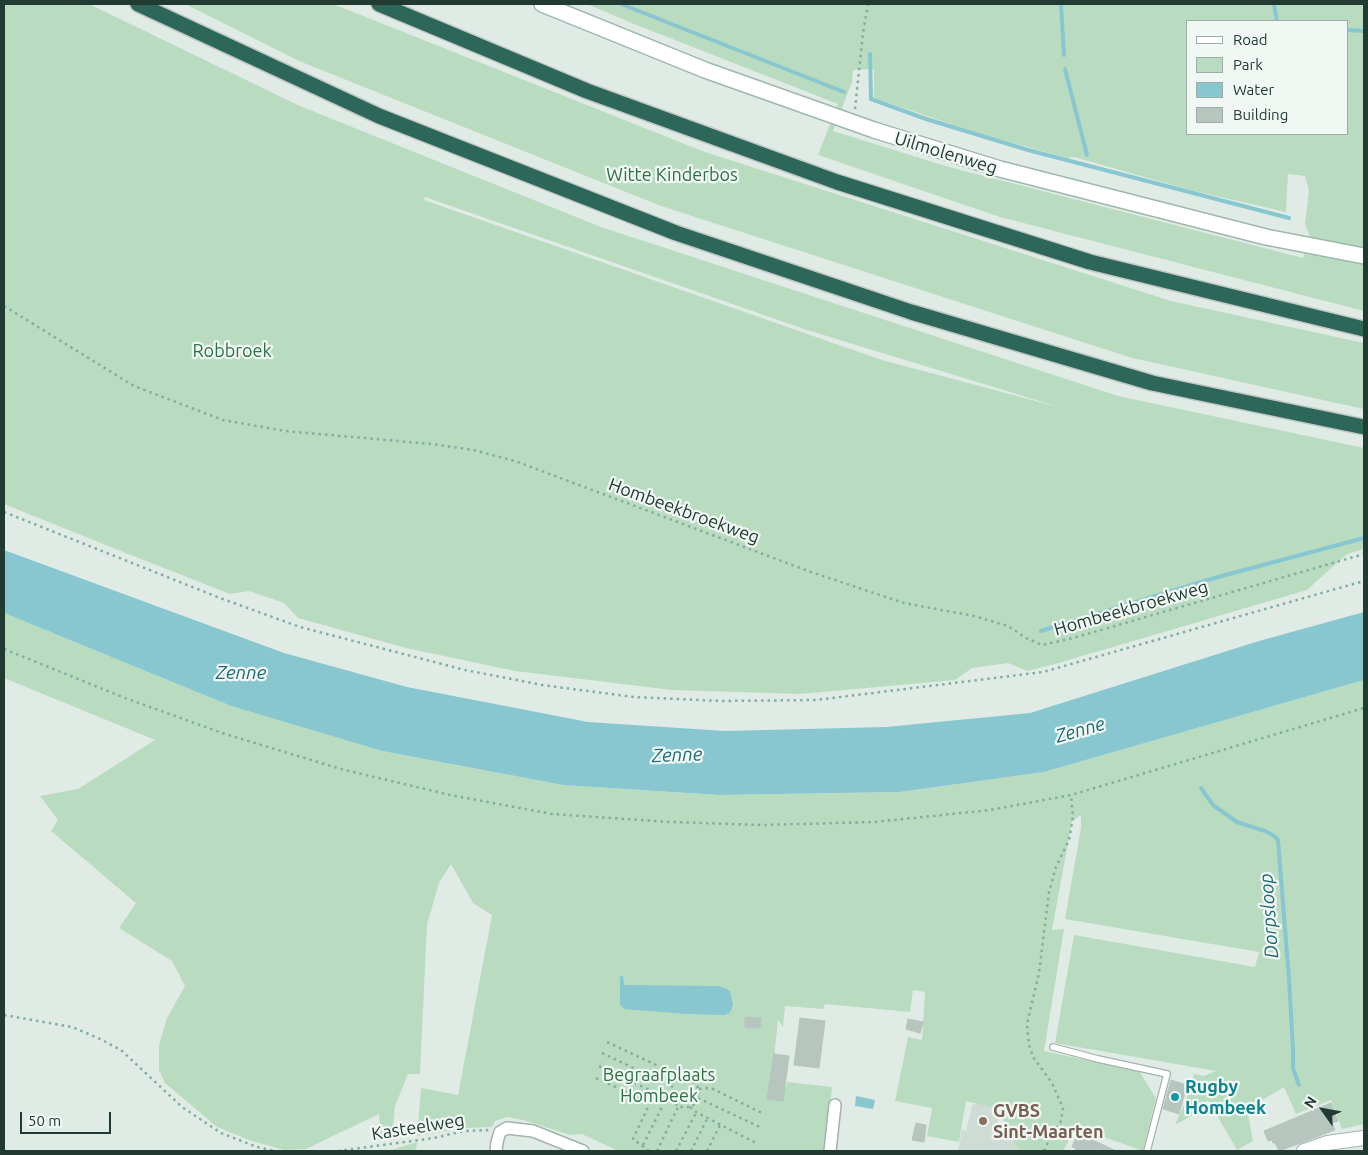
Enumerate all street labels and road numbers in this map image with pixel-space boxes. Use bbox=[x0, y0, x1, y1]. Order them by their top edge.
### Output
street label: Uilmolenweg bbox=[892, 127, 1000, 179]
street label: Hombeekbroekweg bbox=[605, 474, 763, 548]
street label: Hombeekbroekweg bbox=[1051, 576, 1211, 640]
street label: Kasteelweg bbox=[370, 1109, 466, 1145]

